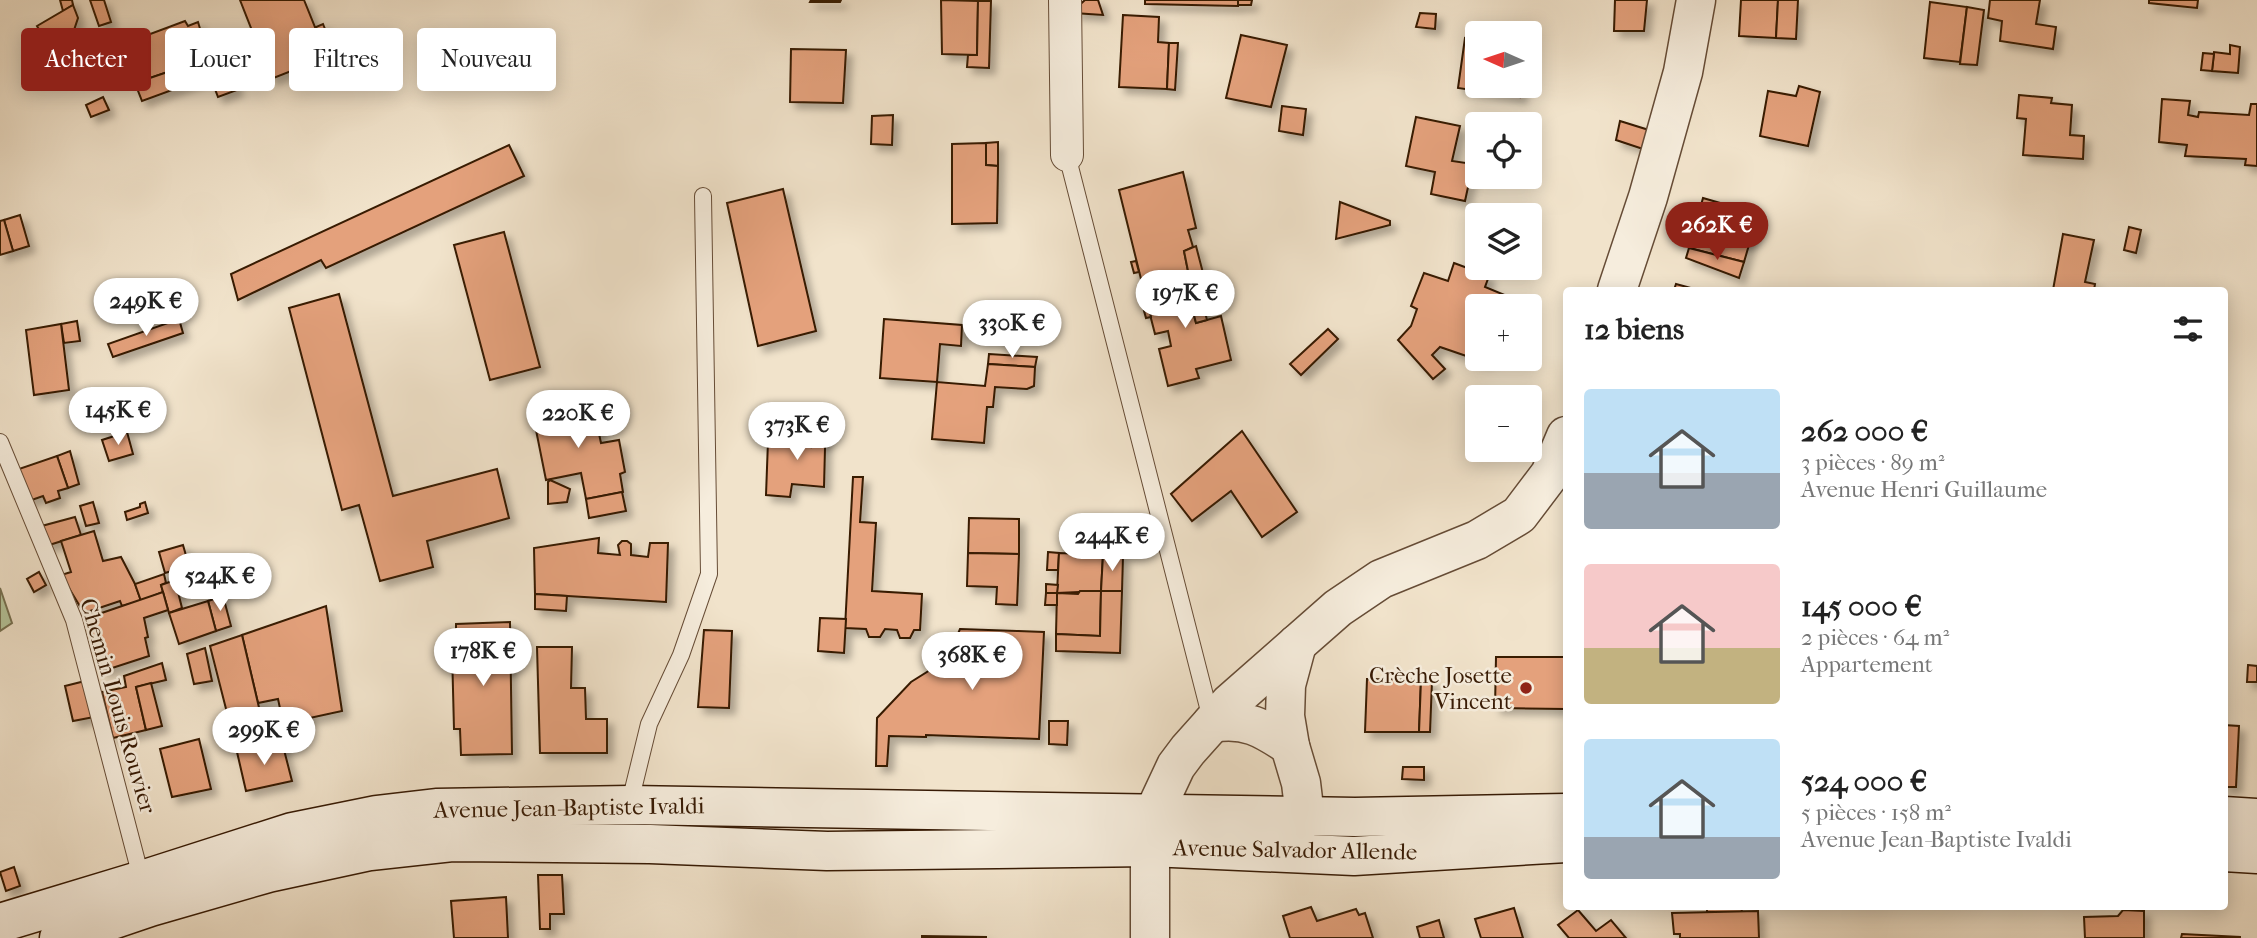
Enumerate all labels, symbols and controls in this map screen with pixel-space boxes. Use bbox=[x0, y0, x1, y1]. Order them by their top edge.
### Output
north arrow bbox=[1465, 21, 1542, 98]
map controls bbox=[1465, 21, 1542, 462]
chip: Acheter bbox=[21, 28, 151, 91]
chip: Louer bbox=[165, 28, 275, 91]
chip: Filtres bbox=[289, 28, 403, 91]
chip: Nouveau bbox=[417, 28, 556, 91]
button: locate bbox=[1465, 112, 1542, 189]
pin: 262K € bbox=[1660, 202, 1774, 262]
button: layers bbox=[1465, 203, 1542, 280]
text: 262K € bbox=[1681, 211, 1753, 238]
pin: 197K € bbox=[1128, 270, 1242, 330]
pin: 249K € bbox=[89, 278, 203, 338]
text: 197K € bbox=[1152, 279, 1218, 306]
text: 249K € bbox=[110, 287, 182, 314]
button: + bbox=[1465, 294, 1542, 371]
pin: 330K € bbox=[955, 300, 1069, 360]
text: 330K € bbox=[979, 309, 1045, 336]
icon: filters bbox=[2169, 310, 2207, 348]
text: 12 biens bbox=[1584, 312, 1684, 347]
button: − bbox=[1465, 385, 1542, 462]
pin: 145K € bbox=[61, 388, 175, 447]
pin: 220K € bbox=[521, 391, 635, 450]
text: 145K € bbox=[85, 396, 151, 423]
text: 220K € bbox=[542, 399, 614, 426]
pin: 373K € bbox=[740, 402, 854, 462]
text: 373K € bbox=[764, 411, 830, 438]
text: 262 000 € bbox=[1801, 414, 1928, 449]
icon: home bbox=[1640, 417, 1724, 501]
text: 3 pièces · 89 m² bbox=[1801, 449, 1944, 476]
text: Avenue Henri Guillaume bbox=[1801, 476, 2047, 503]
pin: 244K € bbox=[1055, 514, 1169, 573]
text: 244K € bbox=[1075, 522, 1149, 549]
pin: 524K € bbox=[163, 554, 277, 613]
text: 524K € bbox=[185, 562, 255, 589]
text: 145 000 € bbox=[1801, 589, 1922, 624]
icon: home bbox=[1640, 592, 1724, 676]
street label: Chemin Louis Rouvier bbox=[74, 595, 162, 817]
text: 2 pièces · 64 m² bbox=[1801, 624, 1949, 651]
pin: 178K € bbox=[426, 628, 540, 688]
pin: 368K € bbox=[915, 632, 1029, 692]
text: 178K € bbox=[450, 637, 516, 664]
text: 368K € bbox=[938, 641, 1006, 668]
text: Appartement bbox=[1801, 651, 1933, 678]
place label: Crèche Josette Vincent bbox=[1369, 662, 1512, 715]
marker: Crèche Josette Vincent bbox=[1518, 680, 1534, 696]
pin: 299K € bbox=[207, 708, 321, 767]
text: 299K € bbox=[228, 716, 300, 743]
text: 524 000 € bbox=[1801, 764, 1927, 799]
icon: home bbox=[1640, 767, 1724, 851]
street label: Avenue Jean-Baptiste Ivaldi bbox=[432, 792, 705, 824]
text: 5 pièces · 158 m² bbox=[1801, 799, 1951, 826]
text: Avenue Jean-Baptiste Ivaldi bbox=[1801, 826, 2072, 853]
street label: Avenue Salvador Allende bbox=[1172, 834, 1417, 866]

